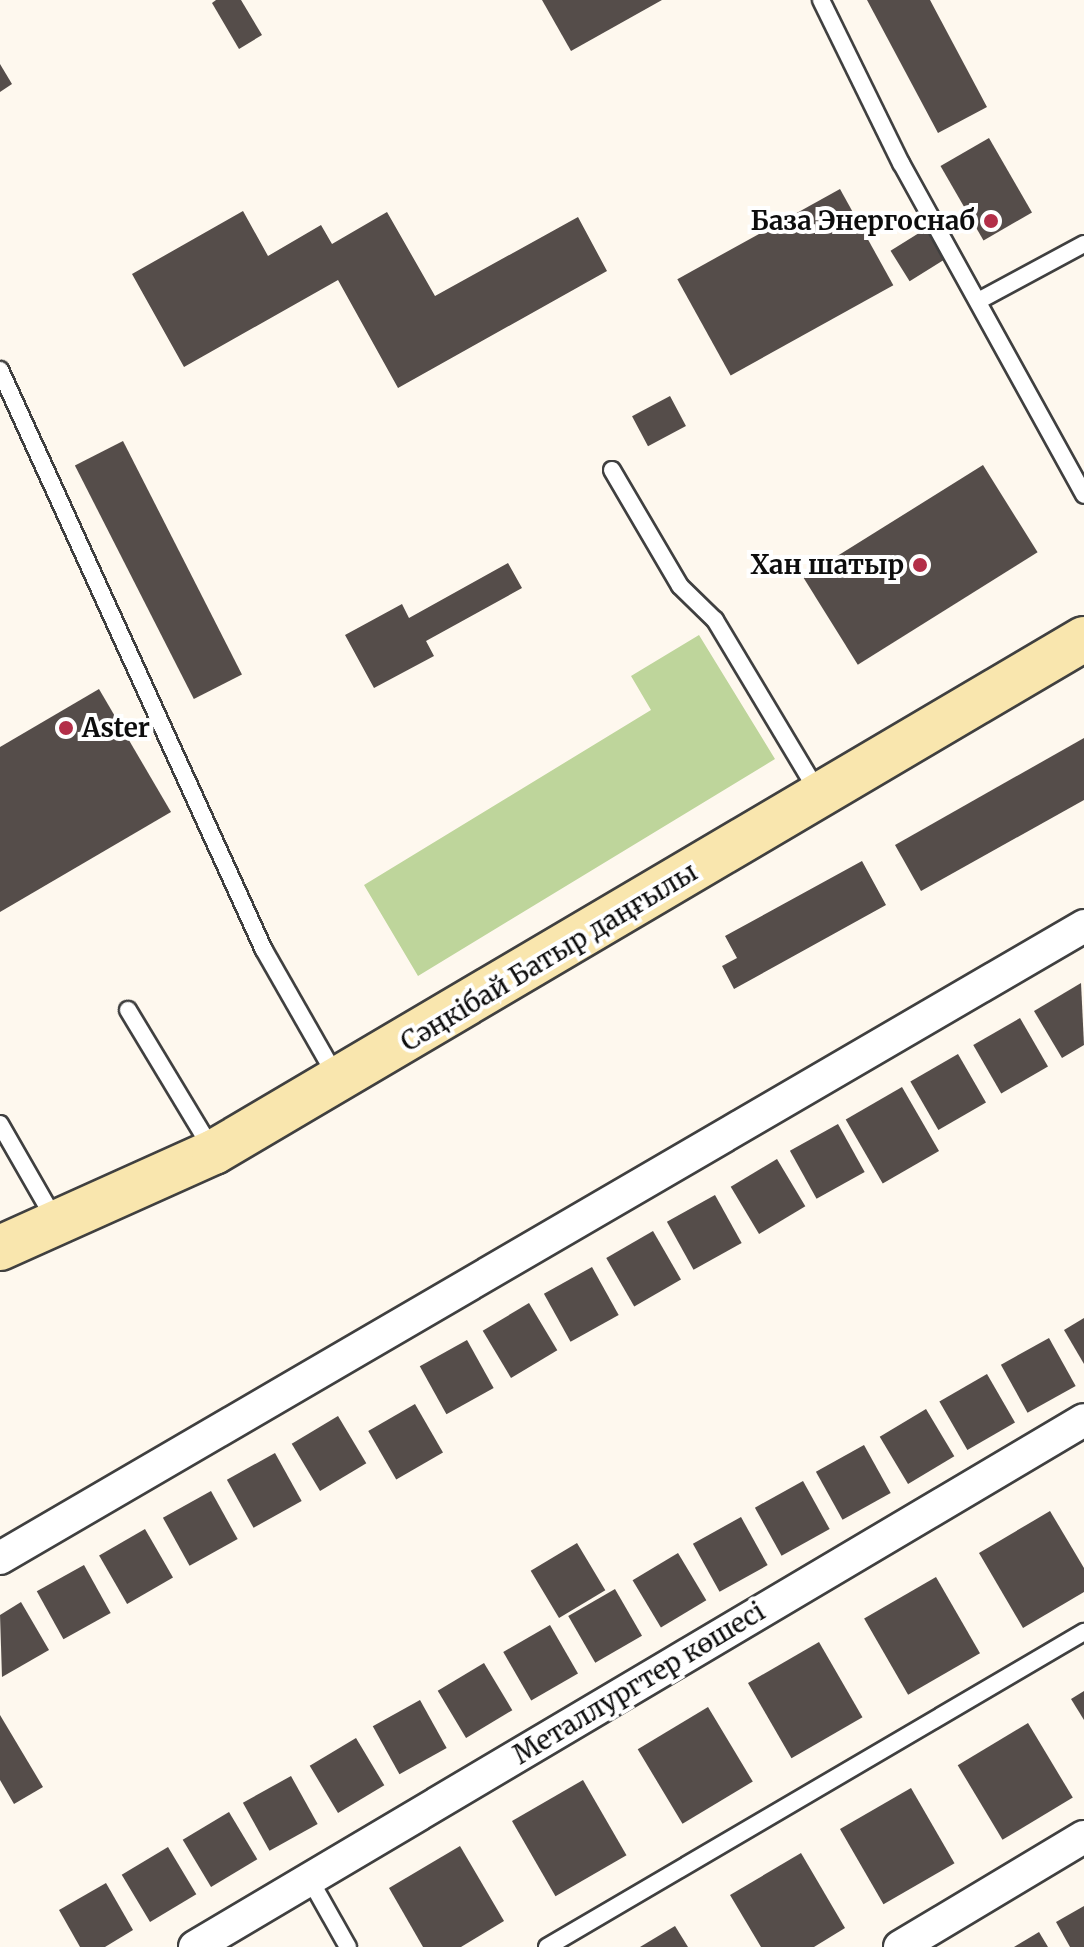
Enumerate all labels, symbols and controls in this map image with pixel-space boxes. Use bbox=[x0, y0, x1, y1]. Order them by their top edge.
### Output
place label: База Энергоснаб bbox=[750, 205, 975, 237]
marker: База Энергоснаб bbox=[982, 212, 1000, 230]
place label: Хан шатыр bbox=[750, 549, 904, 581]
marker: Хан шатыр bbox=[911, 556, 929, 574]
place label: Aster bbox=[82, 712, 150, 744]
marker: Aster bbox=[57, 719, 75, 737]
street label: Сәңкібай Батыр даңғылы bbox=[395, 856, 703, 1058]
street label: Металлургтер көшесі bbox=[508, 1595, 770, 1771]

